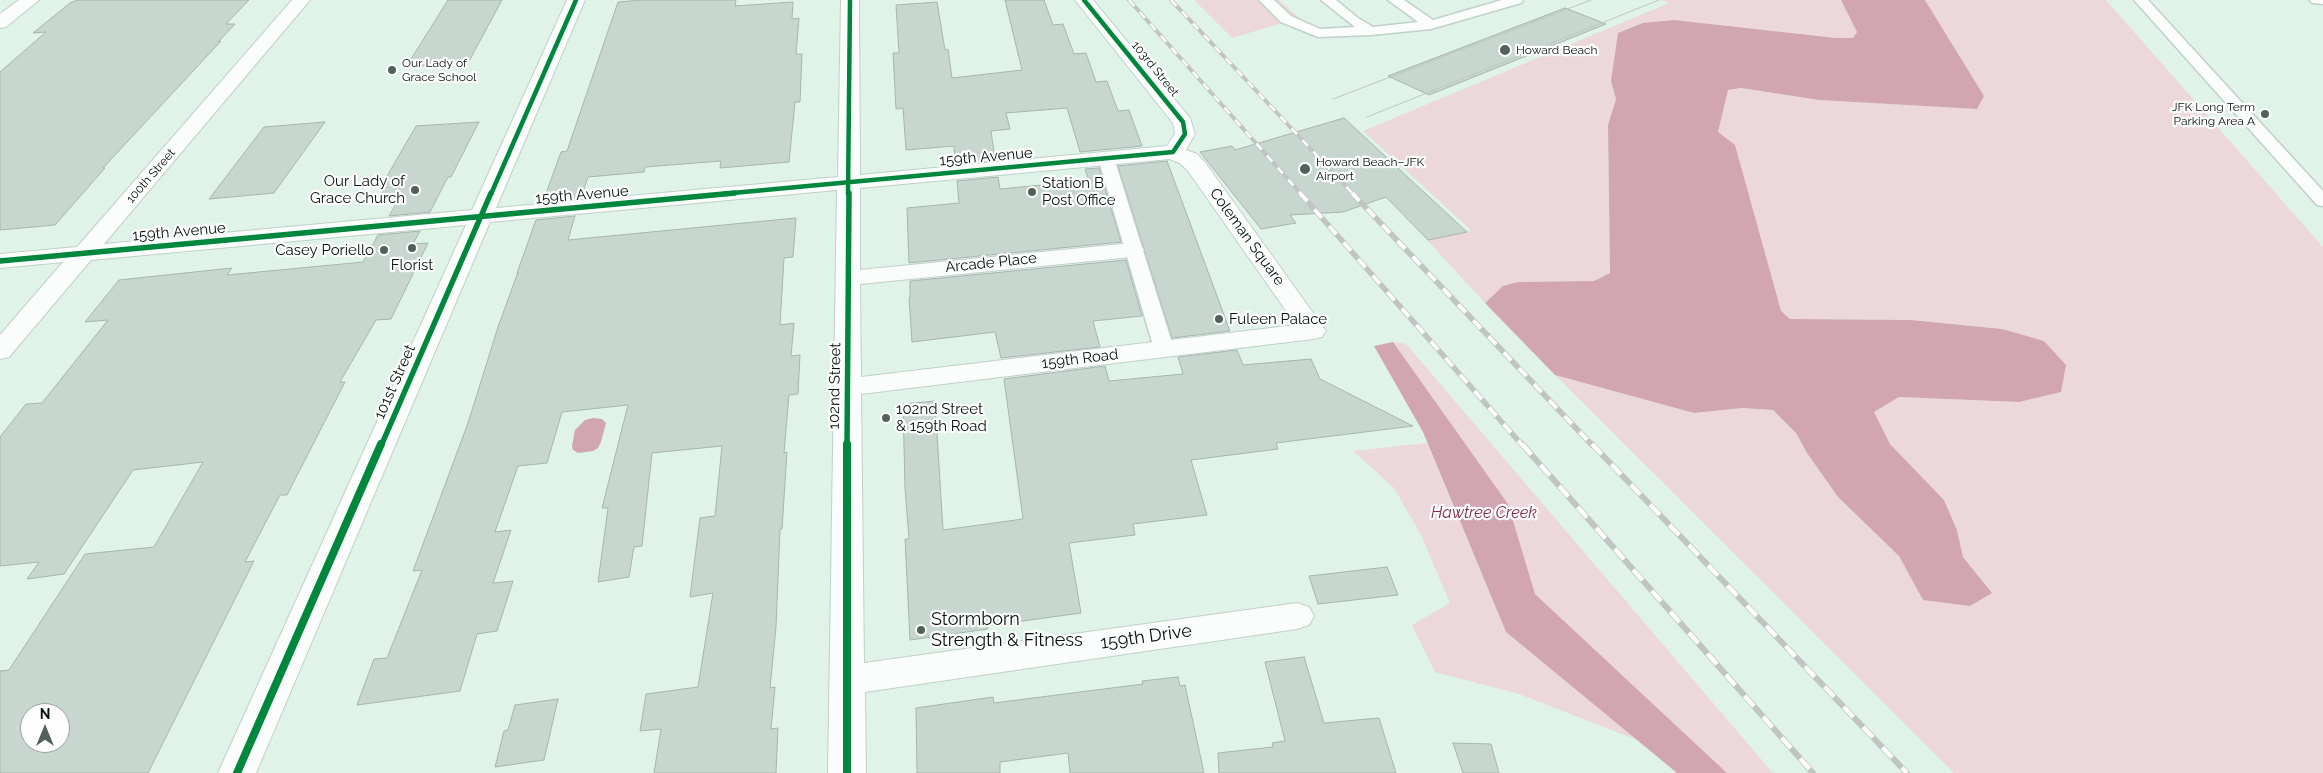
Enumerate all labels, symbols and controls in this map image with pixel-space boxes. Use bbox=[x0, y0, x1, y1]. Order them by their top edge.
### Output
street label: 103rd Street bbox=[1128, 39, 1182, 99]
marker: Howard Beach bbox=[1498, 43, 1512, 57]
place label: Howard Beach bbox=[1516, 43, 1598, 57]
place label: Our Lady of Grace School bbox=[402, 56, 476, 84]
marker: Our Lady of Grace School bbox=[386, 64, 398, 76]
place label: JFK Long Term Parking Area A bbox=[2172, 100, 2255, 128]
marker: JFK Long Term Parking Area A bbox=[2259, 108, 2271, 120]
street label: 159th Avenue bbox=[939, 144, 1033, 170]
street label: 100th Street bbox=[124, 146, 178, 206]
place label: Howard Beach–JFK Airport bbox=[1316, 155, 1424, 183]
marker: Howard Beach–JFK Airport bbox=[1298, 162, 1312, 176]
place label: Our Lady of Grace Church bbox=[310, 172, 405, 207]
place label: Station B Post Office bbox=[1042, 174, 1115, 209]
street label: 159th Avenue bbox=[535, 182, 629, 208]
marker: Our Lady of Grace Church bbox=[409, 184, 421, 196]
street label: Coleman Square bbox=[1206, 185, 1288, 289]
marker: Station B Post Office bbox=[1026, 186, 1038, 198]
street label: 159th Avenue bbox=[132, 219, 226, 245]
place label: Casey Poriello bbox=[275, 241, 374, 259]
marker: Florist bbox=[406, 242, 418, 254]
marker: Casey Poriello bbox=[378, 244, 390, 256]
street label: Arcade Place bbox=[944, 249, 1038, 277]
place label: Florist bbox=[391, 256, 433, 274]
place label: Fuleen Palace bbox=[1229, 310, 1327, 328]
marker: Fuleen Palace bbox=[1213, 313, 1225, 325]
street label: 101st Street bbox=[371, 342, 419, 422]
street label: 102nd Street bbox=[825, 342, 845, 430]
street label: 159th Road bbox=[1041, 345, 1119, 373]
place label: 102nd Street & 159th Road bbox=[896, 400, 987, 435]
marker: 102nd Street & 159th Road bbox=[880, 412, 892, 424]
water label: Hawtree Creek bbox=[1431, 503, 1537, 523]
place label: Stormborn Strength & Fitness bbox=[931, 609, 1083, 652]
street label: 159th Drive bbox=[1099, 620, 1193, 654]
marker: Stormborn Strength & Fitness bbox=[915, 624, 927, 636]
north arrow bbox=[20, 703, 70, 753]
text: N bbox=[40, 706, 50, 722]

